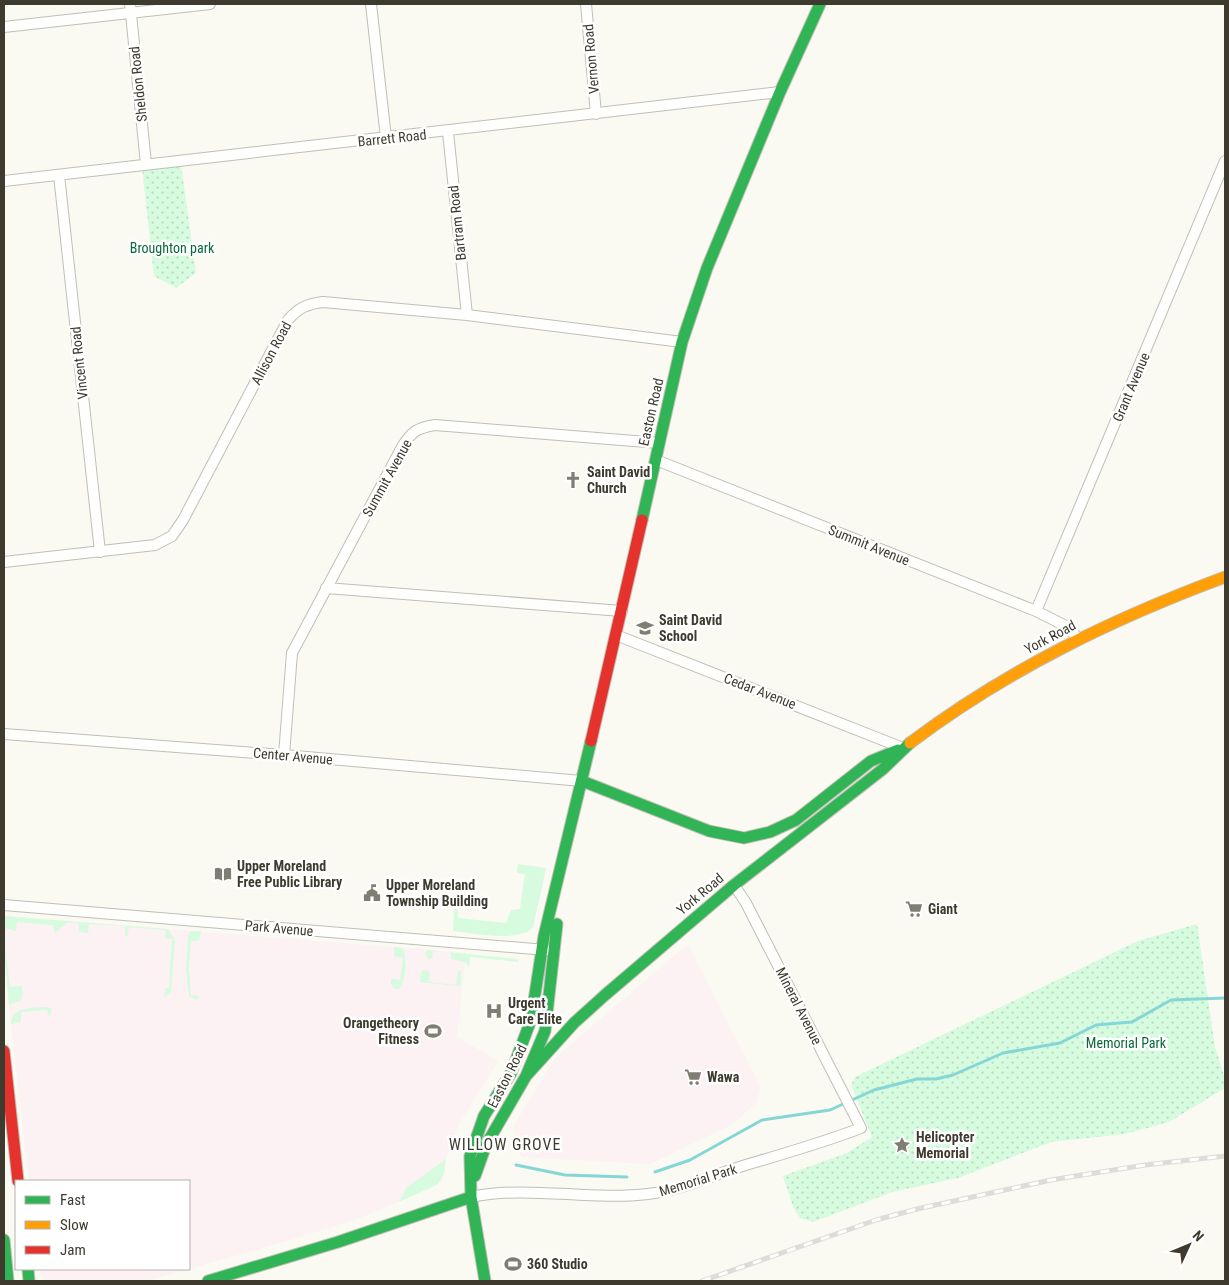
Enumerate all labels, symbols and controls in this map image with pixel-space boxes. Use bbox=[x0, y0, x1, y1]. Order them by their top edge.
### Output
street label: Vernon Road bbox=[580, 23, 602, 95]
street label: Sheldon Road bbox=[126, 45, 150, 123]
street label: Barrett Road bbox=[357, 126, 427, 150]
street label: Bartram Road bbox=[445, 185, 469, 261]
park label: Broughton park bbox=[130, 240, 215, 256]
street label: Allison Road bbox=[248, 319, 294, 387]
street label: Vincent Road bbox=[67, 326, 91, 400]
street label: Grant Avenue bbox=[1109, 350, 1153, 424]
street label: Easton Road bbox=[635, 376, 667, 448]
street label: Summit Avenue bbox=[359, 436, 415, 519]
place label: Saint David Church bbox=[587, 464, 650, 496]
church icon: Saint David Church bbox=[563, 470, 583, 490]
street label: Summit Avenue bbox=[826, 521, 912, 569]
place label: Saint David School bbox=[659, 612, 722, 644]
street label: York Road bbox=[1022, 617, 1078, 657]
school or university icon: Saint David School bbox=[635, 618, 655, 638]
street label: Cedar Avenue bbox=[722, 670, 799, 712]
street label: Center Avenue bbox=[253, 745, 334, 767]
place label: Upper Moreland Free Public Library bbox=[237, 858, 343, 890]
library icon: Upper Moreland Free Public Library bbox=[213, 864, 233, 884]
street label: York Road bbox=[673, 870, 727, 918]
place label: Upper Moreland Township Building bbox=[386, 877, 488, 909]
public building icon: Upper Moreland Township Building bbox=[362, 883, 382, 903]
supermarket icon: Giant bbox=[904, 899, 924, 919]
place label: Giant bbox=[928, 901, 958, 917]
street label: Park Avenue bbox=[244, 917, 314, 939]
street label: Mineral Avenue bbox=[773, 965, 826, 1048]
place label: Urgent Care Elite bbox=[508, 995, 562, 1027]
hospital icon: Urgent Care Elite bbox=[484, 1001, 504, 1021]
place label: Orangetheory Fitness bbox=[343, 1015, 420, 1047]
sports icon: Orangetheory Fitness bbox=[423, 1021, 443, 1041]
park label: Memorial Park bbox=[1086, 1035, 1167, 1051]
street label: Easton Road bbox=[484, 1042, 530, 1110]
supermarket icon: Wawa bbox=[683, 1067, 703, 1087]
place label: Wawa bbox=[707, 1069, 740, 1085]
place label: Helicopter Memorial bbox=[916, 1129, 975, 1161]
district label: WILLOW GROVE bbox=[449, 1135, 561, 1154]
place icon: Helicopter Memorial bbox=[892, 1135, 912, 1155]
street label: Memorial Park bbox=[657, 1160, 739, 1199]
legend bbox=[15, 1180, 190, 1270]
text: Fast bbox=[60, 1191, 85, 1209]
text: Slow bbox=[60, 1216, 89, 1234]
north arrow bbox=[1164, 1220, 1214, 1270]
text: N bbox=[1190, 1227, 1207, 1245]
text: Jam bbox=[60, 1241, 86, 1259]
sports icon: 360 Studio bbox=[503, 1254, 523, 1274]
place label: 360 Studio bbox=[527, 1256, 588, 1272]

